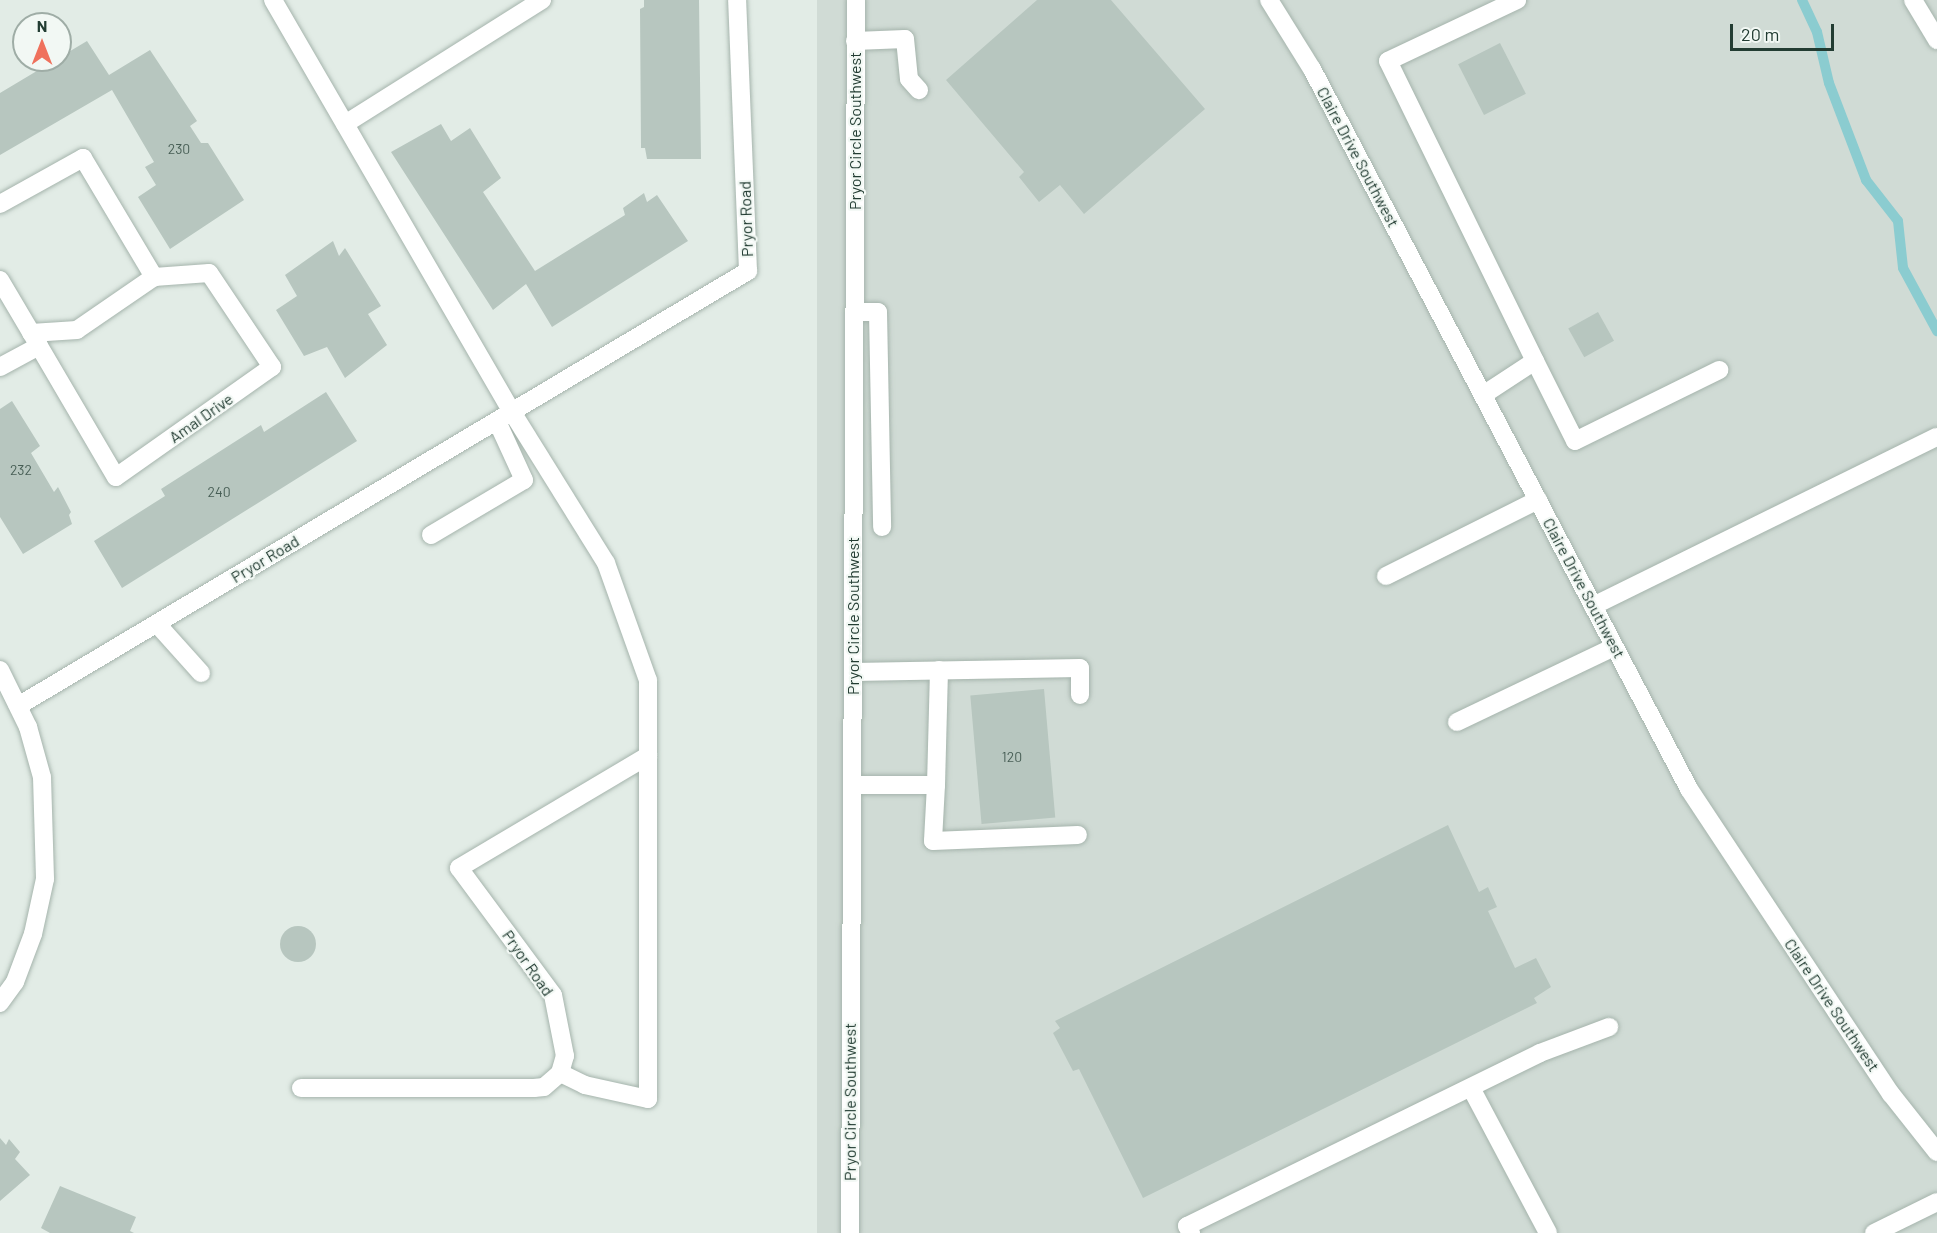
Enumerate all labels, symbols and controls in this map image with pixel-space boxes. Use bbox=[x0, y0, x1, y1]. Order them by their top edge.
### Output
north arrow bbox=[12, 12, 72, 72]
scale bar bbox=[1733, 12, 1836, 50]
text: N bbox=[37, 16, 47, 35]
text: 20 m bbox=[1741, 23, 1779, 45]
street label: Pryor Circle Southwest bbox=[845, 52, 865, 210]
street label: Claire Drive Southwest bbox=[1313, 84, 1403, 230]
house number: 230 bbox=[168, 141, 190, 157]
street label: Pryor Road bbox=[735, 181, 757, 257]
street label: Amal Drive bbox=[165, 389, 237, 447]
house number: 232 bbox=[10, 462, 32, 478]
house number: 240 bbox=[207, 484, 231, 500]
street label: Claire Drive Southwest bbox=[1539, 515, 1629, 661]
street label: Pryor Road bbox=[227, 531, 303, 587]
street label: Pryor Circle Southwest bbox=[843, 537, 863, 695]
house number: 120 bbox=[1002, 749, 1022, 765]
street label: Pryor Road bbox=[498, 926, 558, 1000]
street label: Claire Drive Southwest bbox=[1780, 935, 1884, 1075]
street label: Pryor Circle Southwest bbox=[840, 1023, 860, 1181]

